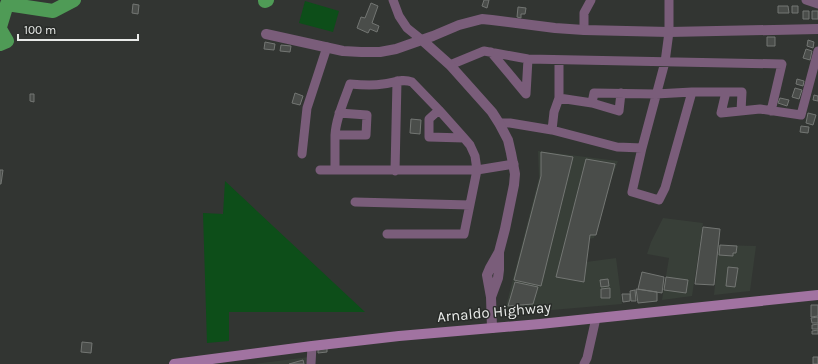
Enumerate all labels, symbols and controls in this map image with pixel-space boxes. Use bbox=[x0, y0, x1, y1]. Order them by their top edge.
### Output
scale bar bbox=[18, 16, 138, 42]
text: 100 m bbox=[24, 23, 56, 37]
street label: Arnaldo Highway bbox=[436, 298, 552, 326]

